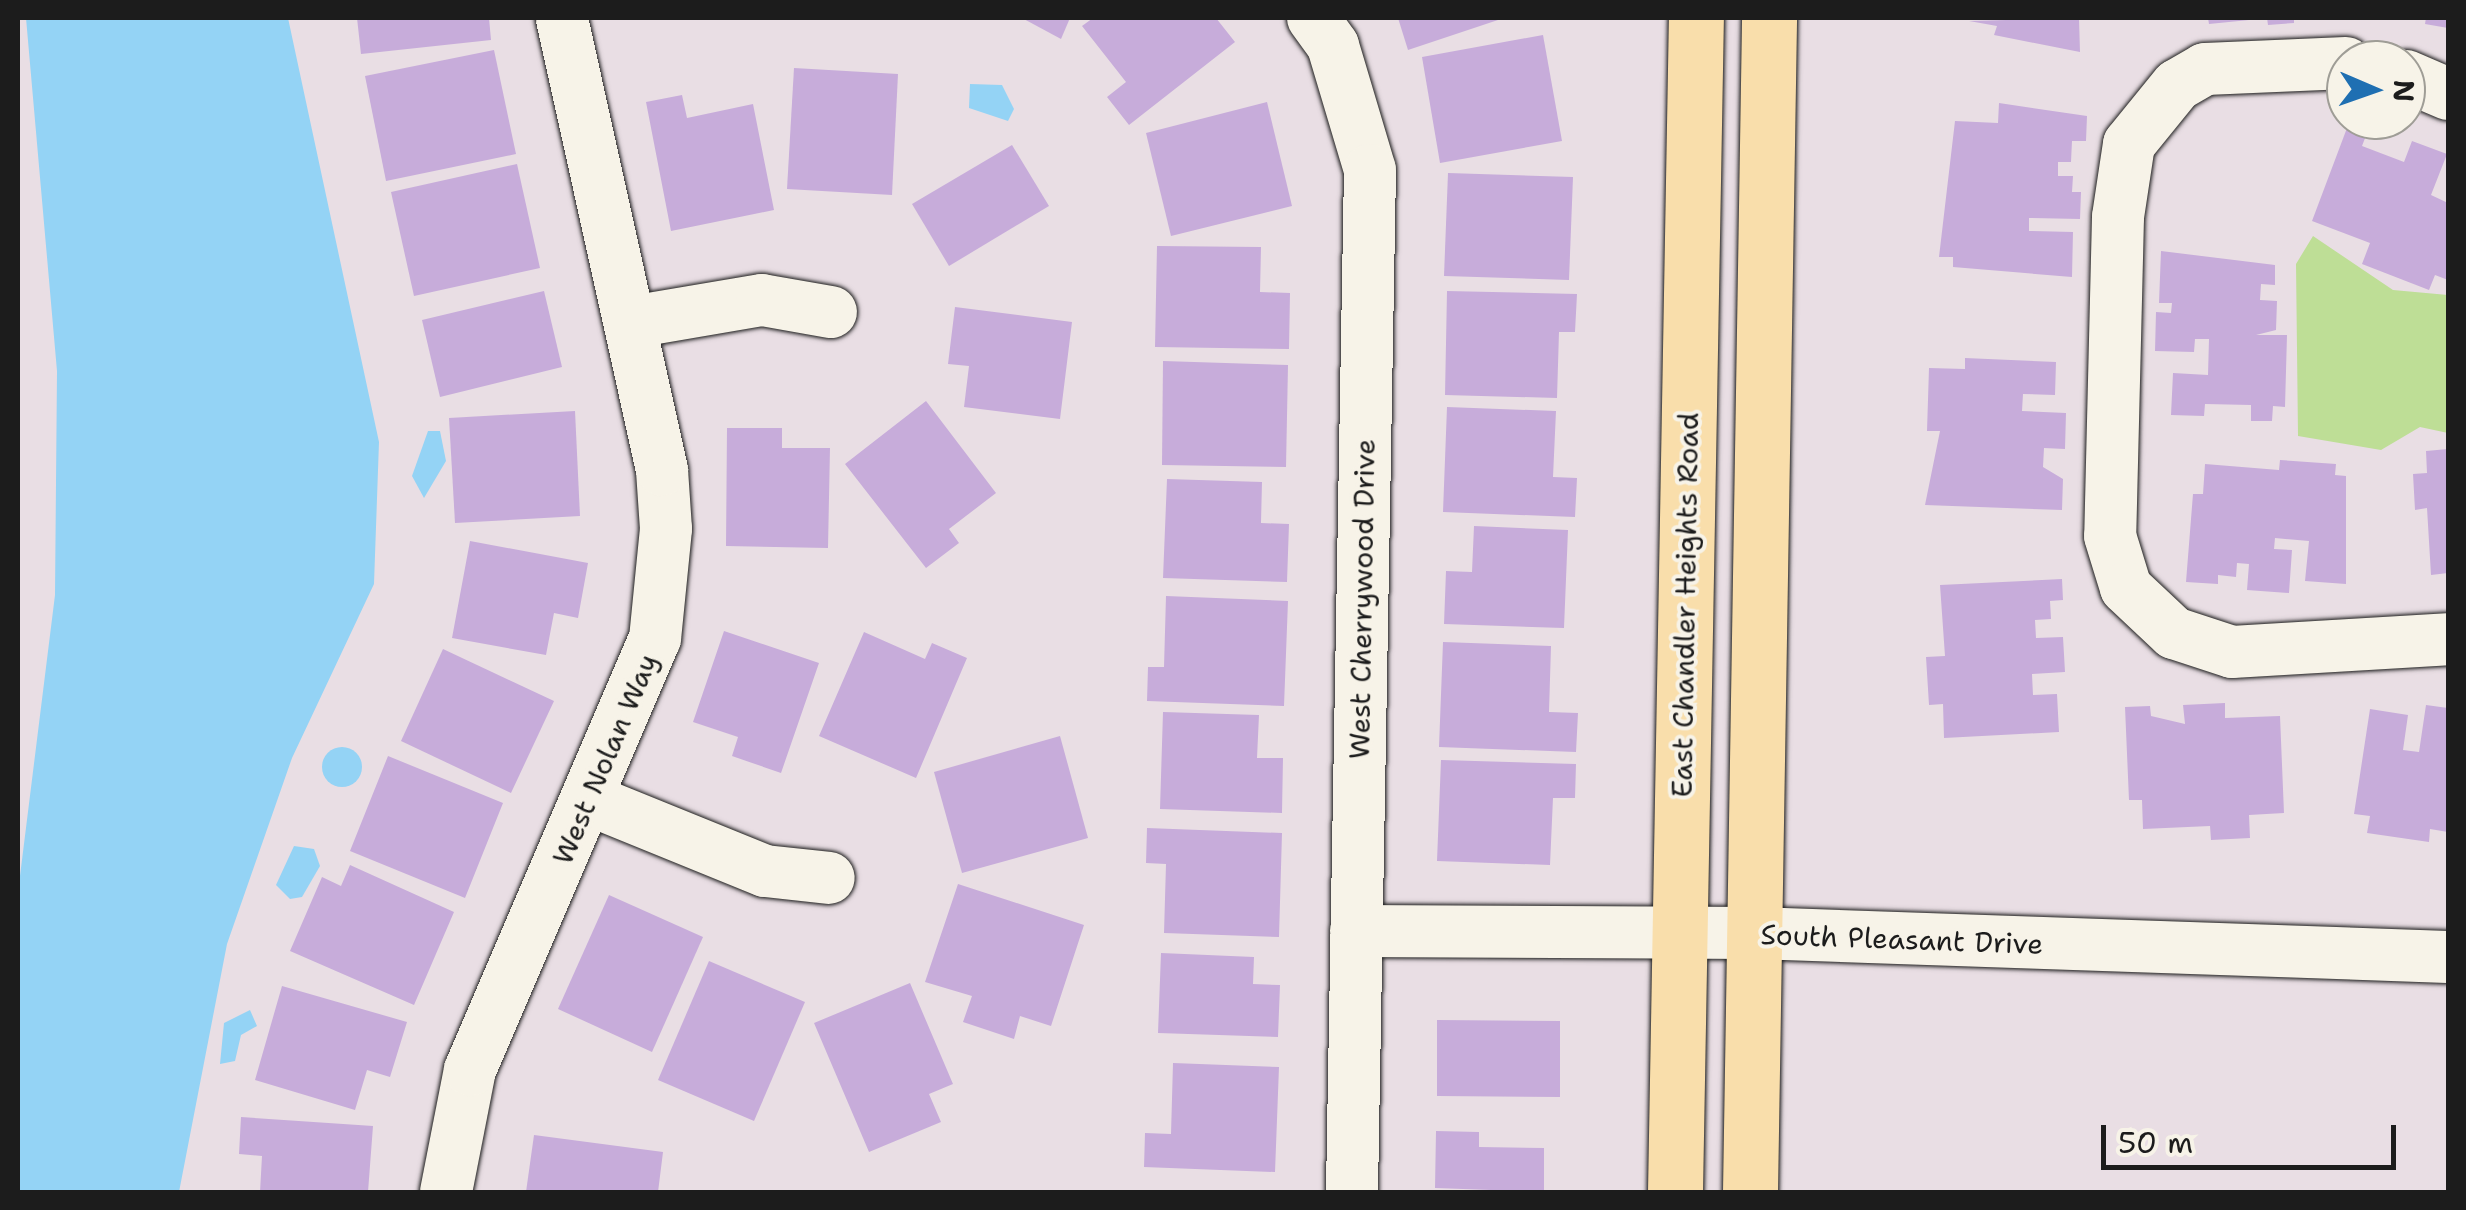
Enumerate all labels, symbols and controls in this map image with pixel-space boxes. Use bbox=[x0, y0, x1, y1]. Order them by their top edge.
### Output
north arrow bbox=[2326, 40, 2426, 140]
text: N bbox=[2385, 79, 2423, 103]
street label: East Chandler Heights Road bbox=[1665, 412, 1705, 798]
street label: West Cherrywood Drive bbox=[1342, 439, 1382, 759]
street label: West Nolan Way bbox=[545, 649, 665, 869]
street label: South Pleasant Drive bbox=[1760, 917, 2044, 961]
scale bar bbox=[2106, 1105, 2401, 1167]
text: 50 m bbox=[2118, 1122, 2193, 1163]

